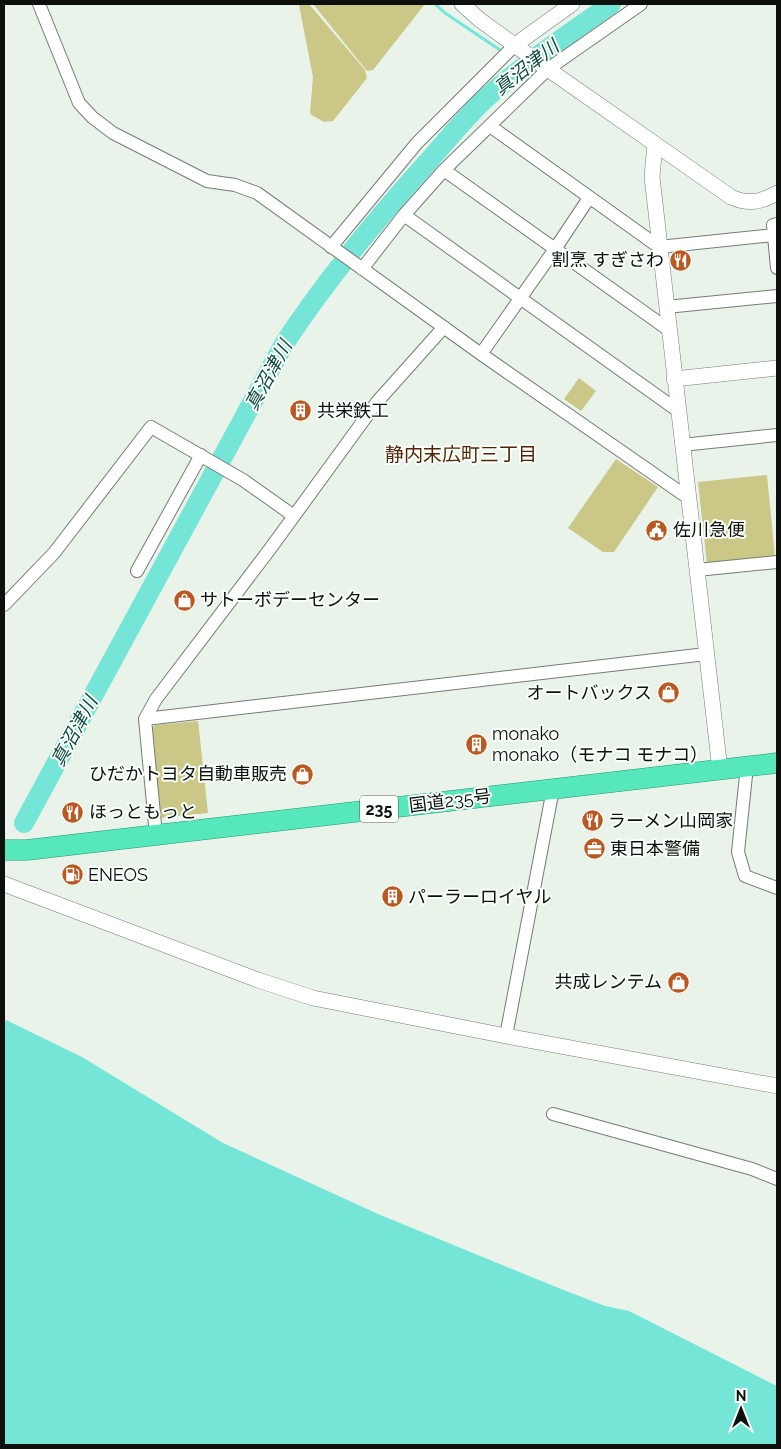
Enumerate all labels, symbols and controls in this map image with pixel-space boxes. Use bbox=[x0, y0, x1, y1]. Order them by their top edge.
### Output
water label: 真沼津川 bbox=[489, 34, 564, 99]
restaurant icon: 割烹 すぎさわ bbox=[668, 248, 692, 272]
place label: 割烹 すぎさわ bbox=[551, 249, 664, 270]
water label: 真沼津川 bbox=[240, 335, 297, 414]
building icon: 共栄鉄工 bbox=[289, 399, 313, 423]
place label: 共栄鉄工 bbox=[317, 400, 389, 421]
district label: 静内末広町三丁目 bbox=[385, 443, 537, 465]
public building icon: 佐川急便 bbox=[645, 518, 669, 542]
place label: 佐川急便 bbox=[673, 519, 745, 540]
shop icon: サトーボデーセンター bbox=[172, 588, 196, 612]
place label: サトーボデーセンター bbox=[200, 589, 380, 610]
shop icon: オートバックス bbox=[656, 681, 680, 705]
place label: オートバックス bbox=[527, 682, 652, 703]
water label: 真沼津川 bbox=[46, 691, 102, 770]
place label: monako monako（モナコ モナコ） bbox=[492, 723, 708, 765]
building icon: monako monako（モナコ モナコ） bbox=[464, 732, 488, 756]
shop icon: ひだかトヨタ自動車販売 bbox=[291, 762, 315, 786]
place label: ひだかトヨタ自動車販売 bbox=[89, 763, 287, 784]
street label: 国道235号 bbox=[408, 785, 492, 816]
road number: 235 bbox=[360, 796, 398, 822]
restaurant icon: ほっともっと bbox=[61, 800, 85, 824]
place label: ほっともっと bbox=[89, 801, 197, 822]
restaurant icon: ラーメン山岡家 bbox=[580, 809, 604, 833]
place label: ラーメン山岡家 bbox=[608, 810, 733, 831]
office icon: 東日本警備 bbox=[582, 837, 606, 861]
place label: 東日本警備 bbox=[610, 838, 700, 859]
fuel station icon: ENEOS bbox=[60, 863, 84, 887]
place label: ENEOS bbox=[88, 864, 148, 885]
building icon: パーラーロイヤル bbox=[380, 885, 404, 909]
place label: パーラーロイヤル bbox=[408, 886, 551, 907]
shop icon: 共成レンテム bbox=[666, 970, 690, 994]
place label: 共成レンテム bbox=[555, 971, 662, 992]
north arrow bbox=[716, 1384, 766, 1434]
text: N bbox=[736, 1388, 746, 1404]

